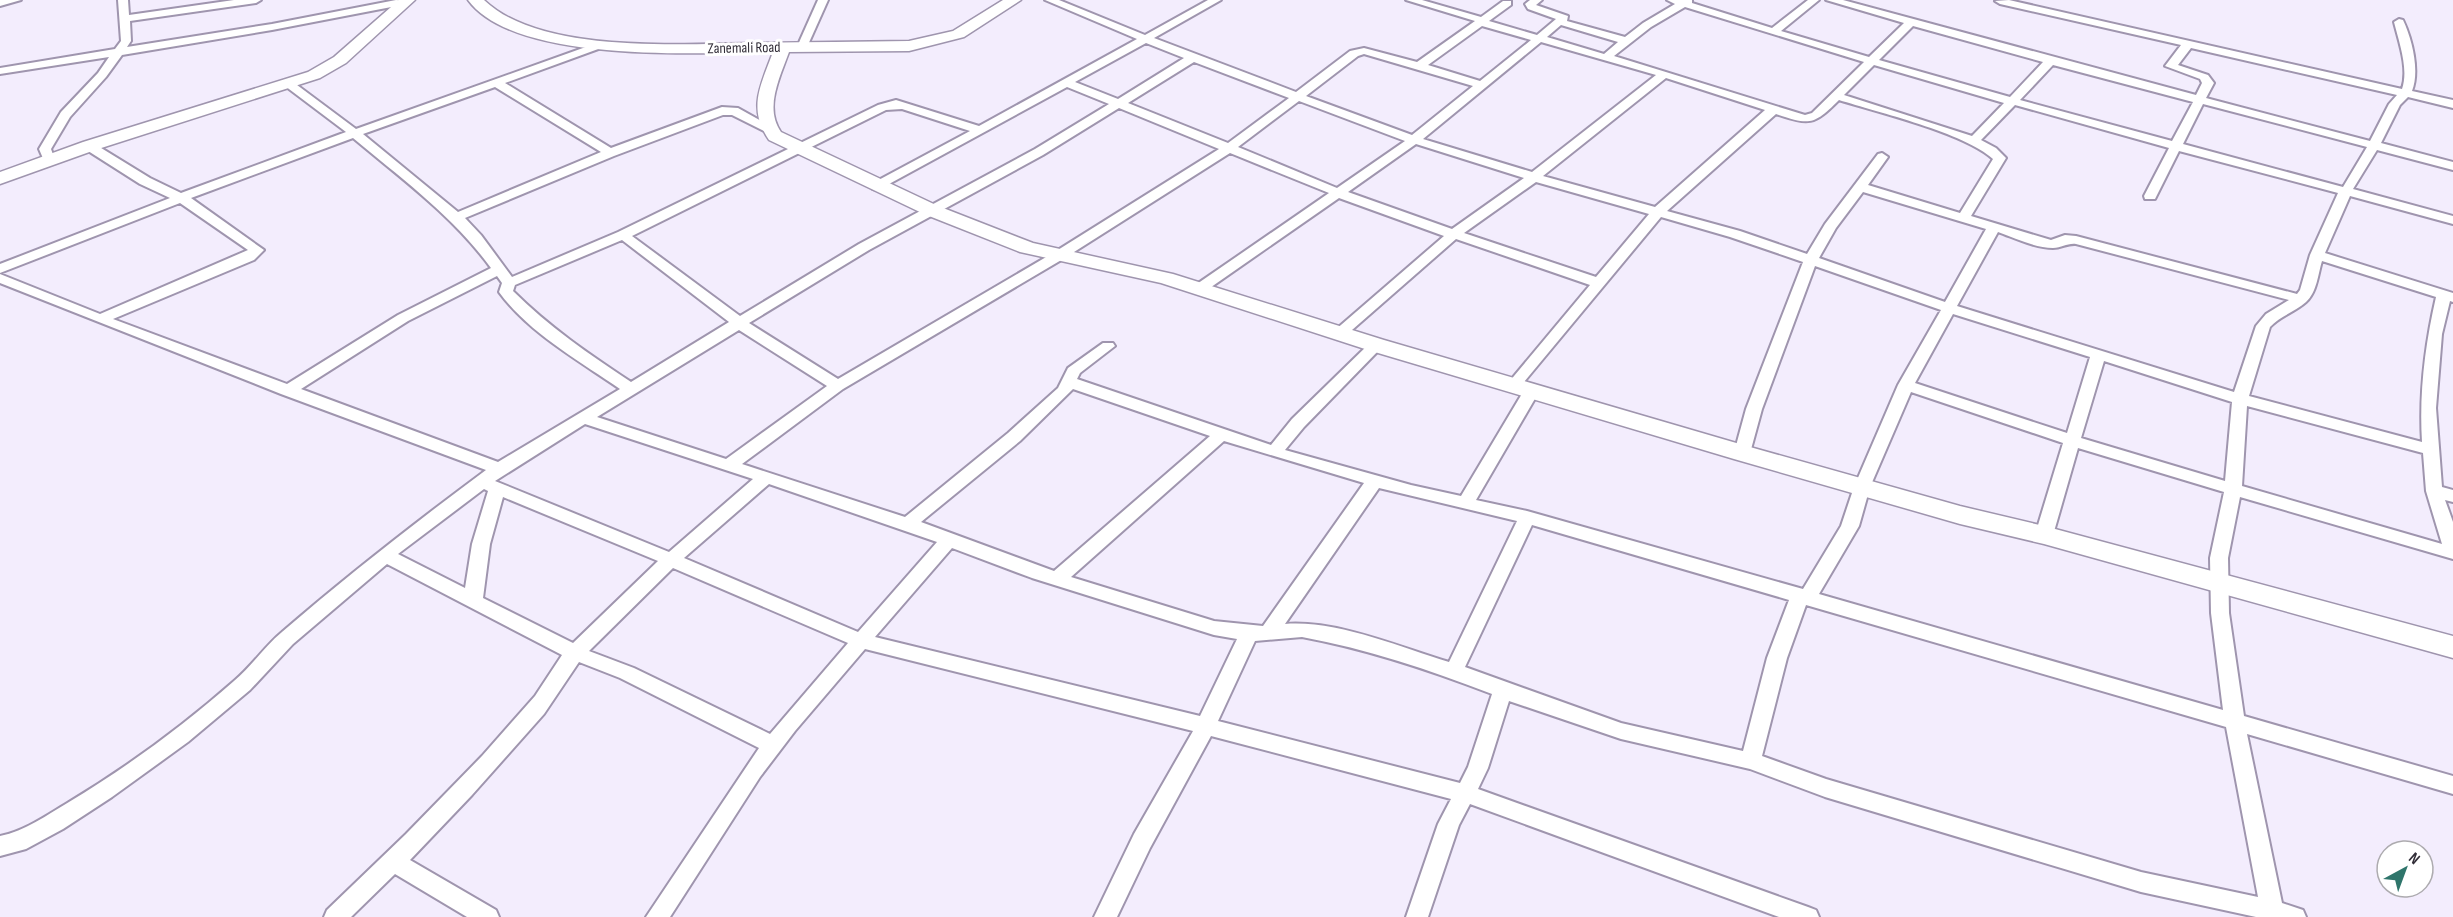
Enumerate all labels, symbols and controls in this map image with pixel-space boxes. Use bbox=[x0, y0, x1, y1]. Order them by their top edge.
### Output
street label: Zanemali Road bbox=[707, 38, 781, 58]
north arrow bbox=[2375, 839, 2435, 899]
text: N bbox=[2404, 849, 2423, 869]

